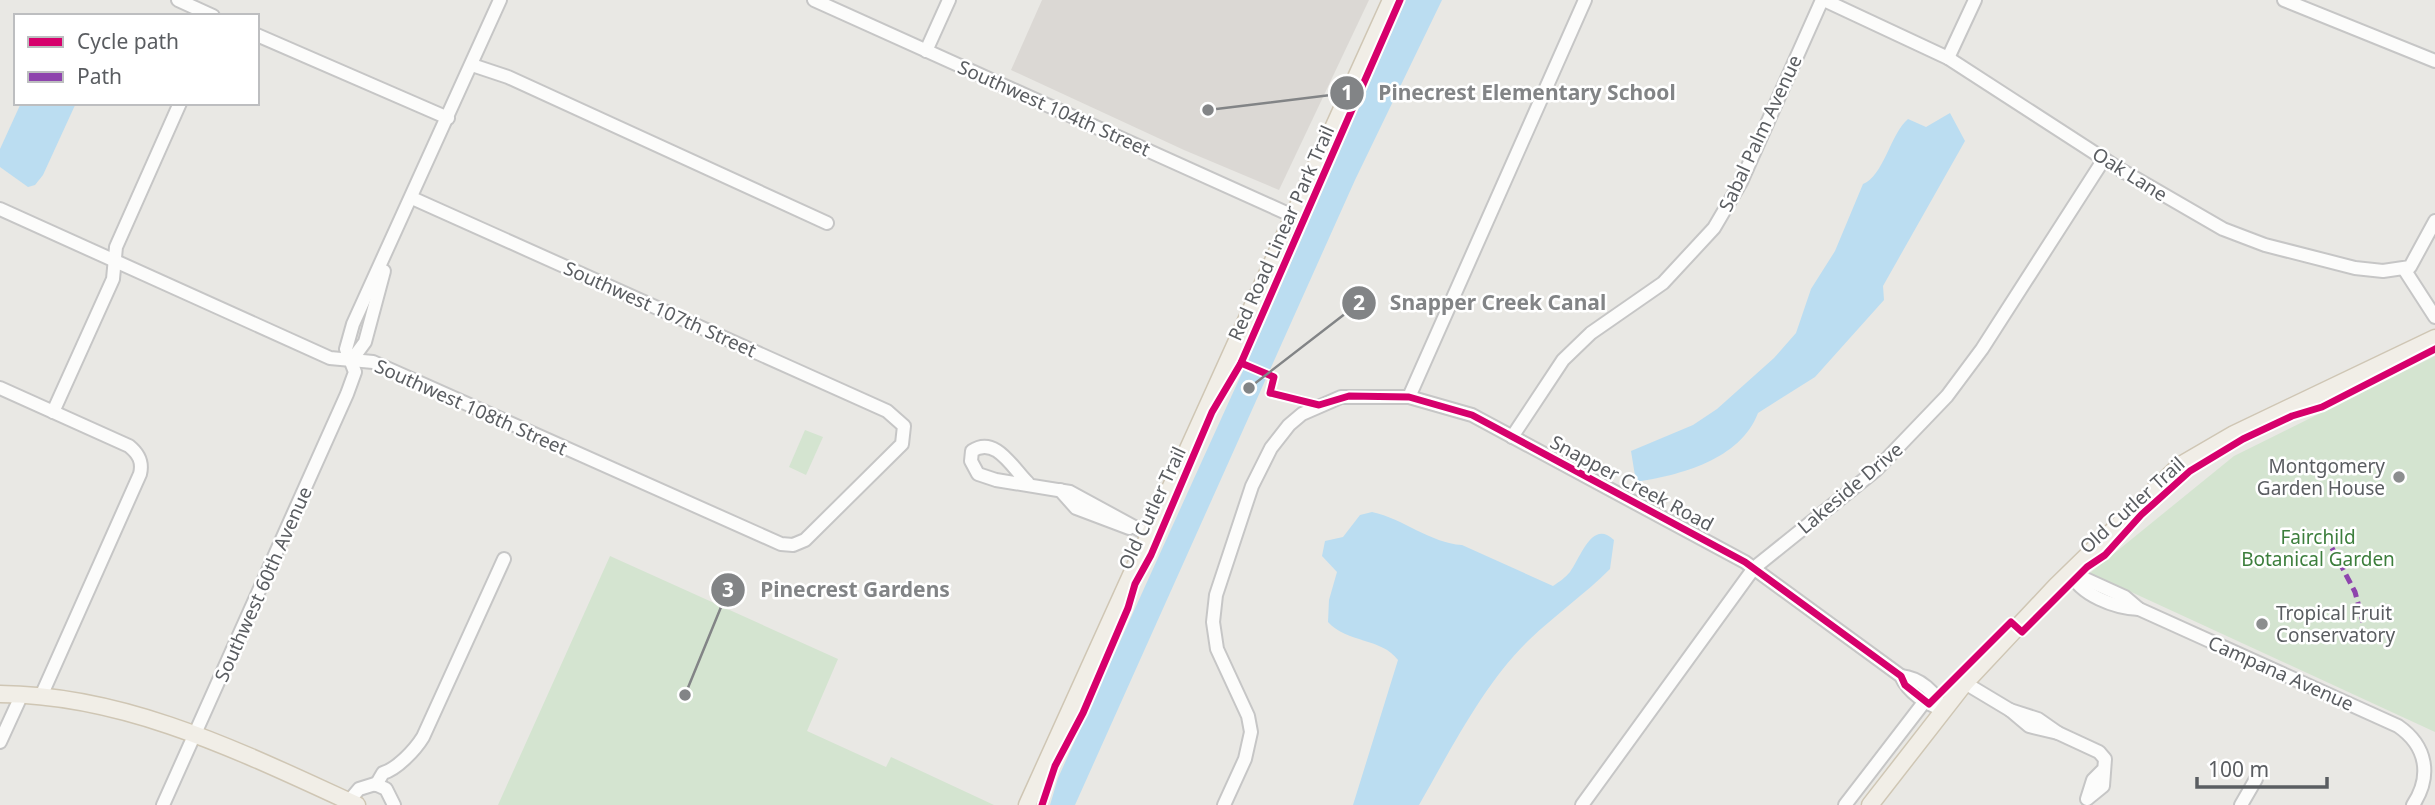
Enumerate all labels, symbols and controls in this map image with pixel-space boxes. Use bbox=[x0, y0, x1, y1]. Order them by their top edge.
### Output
legend bbox=[14, 14, 259, 105]
text: Cycle path bbox=[77, 27, 179, 55]
street label: Sabal Palm Avenue bbox=[1712, 51, 1808, 215]
street label: Southwest 104th Street bbox=[954, 54, 1154, 162]
text: Path bbox=[77, 62, 122, 90]
callout: Pinecrest Elementary School bbox=[1329, 72, 1690, 114]
text: 1 bbox=[1341, 78, 1353, 106]
text: Pinecrest Elementary School bbox=[1378, 78, 1676, 106]
street label: Red Road Linear Park Trail bbox=[1222, 121, 1340, 345]
street label: Oak Lane bbox=[2088, 141, 2172, 207]
street label: Southwest 107th Street bbox=[560, 255, 760, 363]
callout: Snapper Creek Canal bbox=[1341, 282, 1621, 324]
text: 2 bbox=[1353, 288, 1365, 316]
text: Snapper Creek Canal bbox=[1390, 288, 1606, 316]
street label: Southwest 108th Street bbox=[371, 353, 571, 461]
street label: Snapper Creek Road bbox=[1546, 429, 1718, 537]
street label: Lakeside Drive bbox=[1792, 436, 1908, 540]
street label: Old Cutler Trail bbox=[1112, 442, 1192, 574]
street label: Old Cutler Trail bbox=[2074, 451, 2190, 559]
place label: Montgomery Garden House bbox=[2257, 453, 2385, 501]
marker: Montgomery Garden House bbox=[2391, 469, 2407, 485]
street label: Southwest 60th Avenue bbox=[208, 482, 318, 686]
park label: Fairchild Botanical Garden bbox=[2241, 524, 2395, 572]
callout: Pinecrest Gardens bbox=[711, 569, 964, 611]
text: 3 bbox=[722, 575, 734, 603]
text: Pinecrest Gardens bbox=[760, 575, 950, 603]
place label: Tropical Fruit Conservatory bbox=[2276, 600, 2395, 648]
marker: Tropical Fruit Conservatory bbox=[2254, 616, 2270, 632]
street label: Campana Avenue bbox=[2204, 629, 2358, 717]
scale bar bbox=[2197, 746, 2326, 790]
text: 100 m bbox=[2208, 755, 2269, 783]

